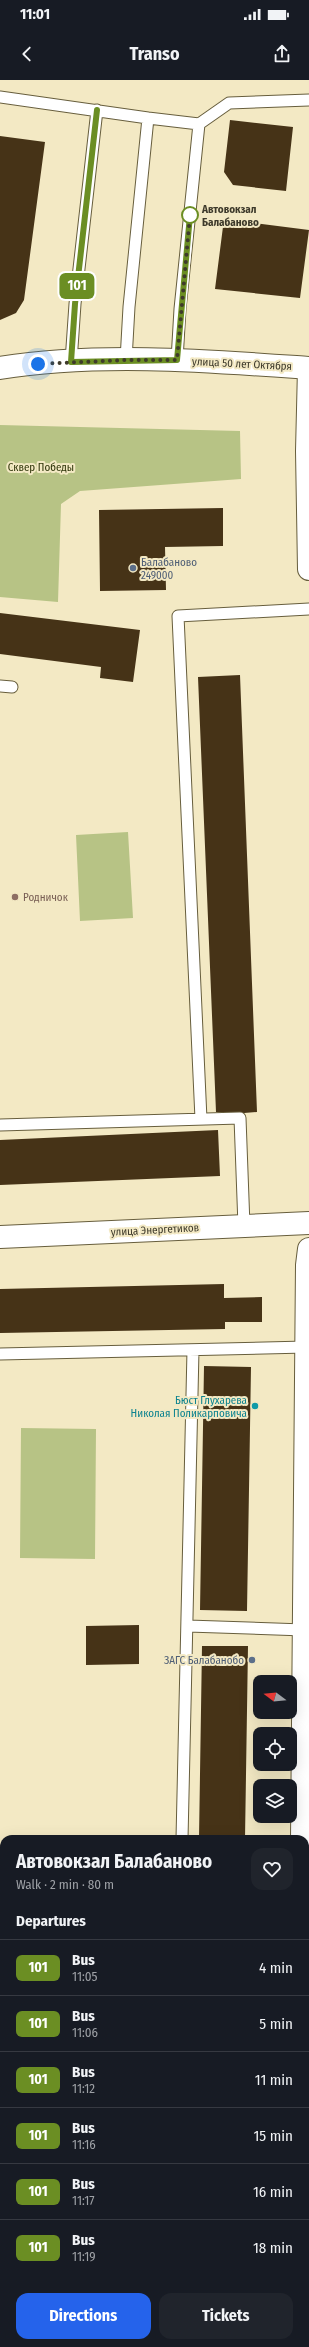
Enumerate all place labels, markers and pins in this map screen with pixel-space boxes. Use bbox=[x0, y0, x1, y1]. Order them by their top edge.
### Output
place label: Автовокзал Балабаново bbox=[201, 203, 259, 229]
marker: Автовокзал Балабаново bbox=[181, 206, 199, 224]
place label: Балабаново 249000 bbox=[141, 556, 197, 582]
marker: Балабаново 249000 bbox=[128, 563, 138, 573]
place label: Родничок bbox=[23, 891, 69, 904]
marker: Родничок bbox=[10, 892, 20, 902]
place label: Бюст Глухарева Николая Поликарповича bbox=[131, 1394, 247, 1420]
marker: Бюст Глухарева Николая Поликарповича bbox=[250, 1401, 260, 1411]
place label: ЗАГС Балабанобо bbox=[164, 1654, 244, 1667]
marker: ЗАГС Балабанобо bbox=[247, 1655, 257, 1665]

